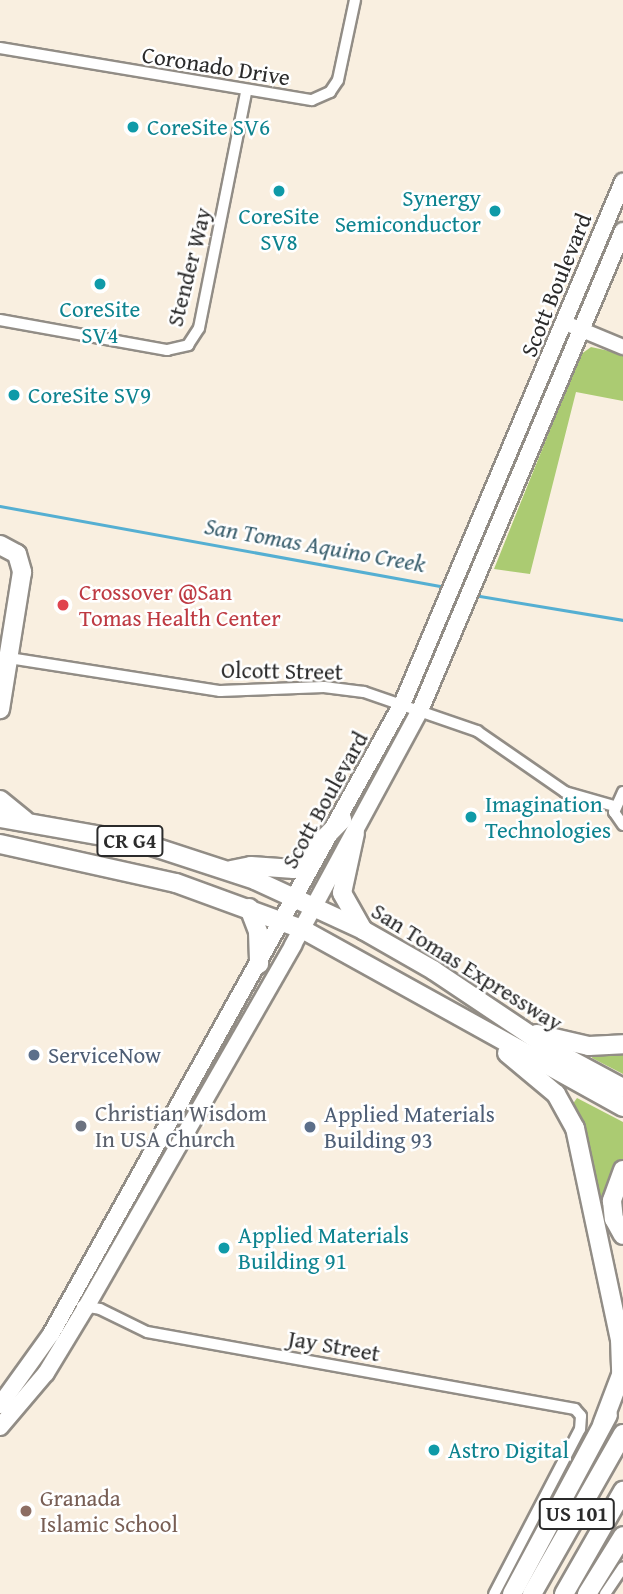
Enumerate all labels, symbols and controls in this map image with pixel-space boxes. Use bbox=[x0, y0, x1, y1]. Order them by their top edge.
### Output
street label: Coronado Drive bbox=[140, 41, 292, 91]
place label: CoreSite SV6 bbox=[147, 113, 270, 141]
marker: CoreSite SV6 bbox=[125, 119, 141, 135]
marker: CoreSite SV8 bbox=[271, 183, 287, 199]
place label: Synergy Semiconductor bbox=[335, 184, 481, 238]
place label: CoreSite SV8 bbox=[239, 202, 319, 256]
marker: Synergy Semiconductor bbox=[487, 203, 503, 219]
street label: Stender Way bbox=[161, 205, 217, 329]
street label: Scott Boulevard bbox=[515, 209, 597, 361]
marker: CoreSite SV4 bbox=[92, 276, 108, 292]
place label: CoreSite SV4 bbox=[60, 295, 140, 349]
place label: CoreSite SV9 bbox=[28, 381, 151, 409]
marker: CoreSite SV9 bbox=[6, 387, 22, 403]
water label: San Tomas Aquino Creek bbox=[202, 511, 428, 579]
place label: Crossover @San Tomas Health Center bbox=[79, 578, 281, 632]
marker: Crossover @San Tomas Health Center bbox=[53, 595, 73, 615]
street label: Olcott Street bbox=[221, 656, 343, 686]
street label: Scott Boulevard bbox=[276, 727, 374, 873]
place label: Imagination Technologies bbox=[485, 790, 611, 844]
marker: Imagination Technologies bbox=[463, 809, 479, 825]
road number: CR G4 bbox=[95, 824, 165, 858]
street label: San Tomas Expressway bbox=[366, 897, 568, 1037]
place label: ServiceNow bbox=[48, 1041, 161, 1069]
marker: ServiceNow bbox=[26, 1047, 42, 1063]
place label: Christian Wisdom In USA Church bbox=[95, 1099, 267, 1153]
place label: Applied Materials Building 93 bbox=[324, 1100, 495, 1154]
marker: Christian Wisdom In USA Church bbox=[73, 1118, 89, 1134]
marker: Applied Materials Building 93 bbox=[302, 1119, 318, 1135]
place label: Applied Materials Building 91 bbox=[238, 1221, 409, 1275]
marker: Applied Materials Building 91 bbox=[216, 1240, 232, 1256]
street label: Jay Street bbox=[286, 1324, 382, 1368]
place label: Astro Digital bbox=[448, 1436, 569, 1464]
marker: Astro Digital bbox=[426, 1442, 442, 1458]
place label: Granada Islamic School bbox=[40, 1484, 178, 1538]
road number: US 101 bbox=[538, 1496, 616, 1532]
marker: Granada Islamic School bbox=[18, 1503, 34, 1519]

